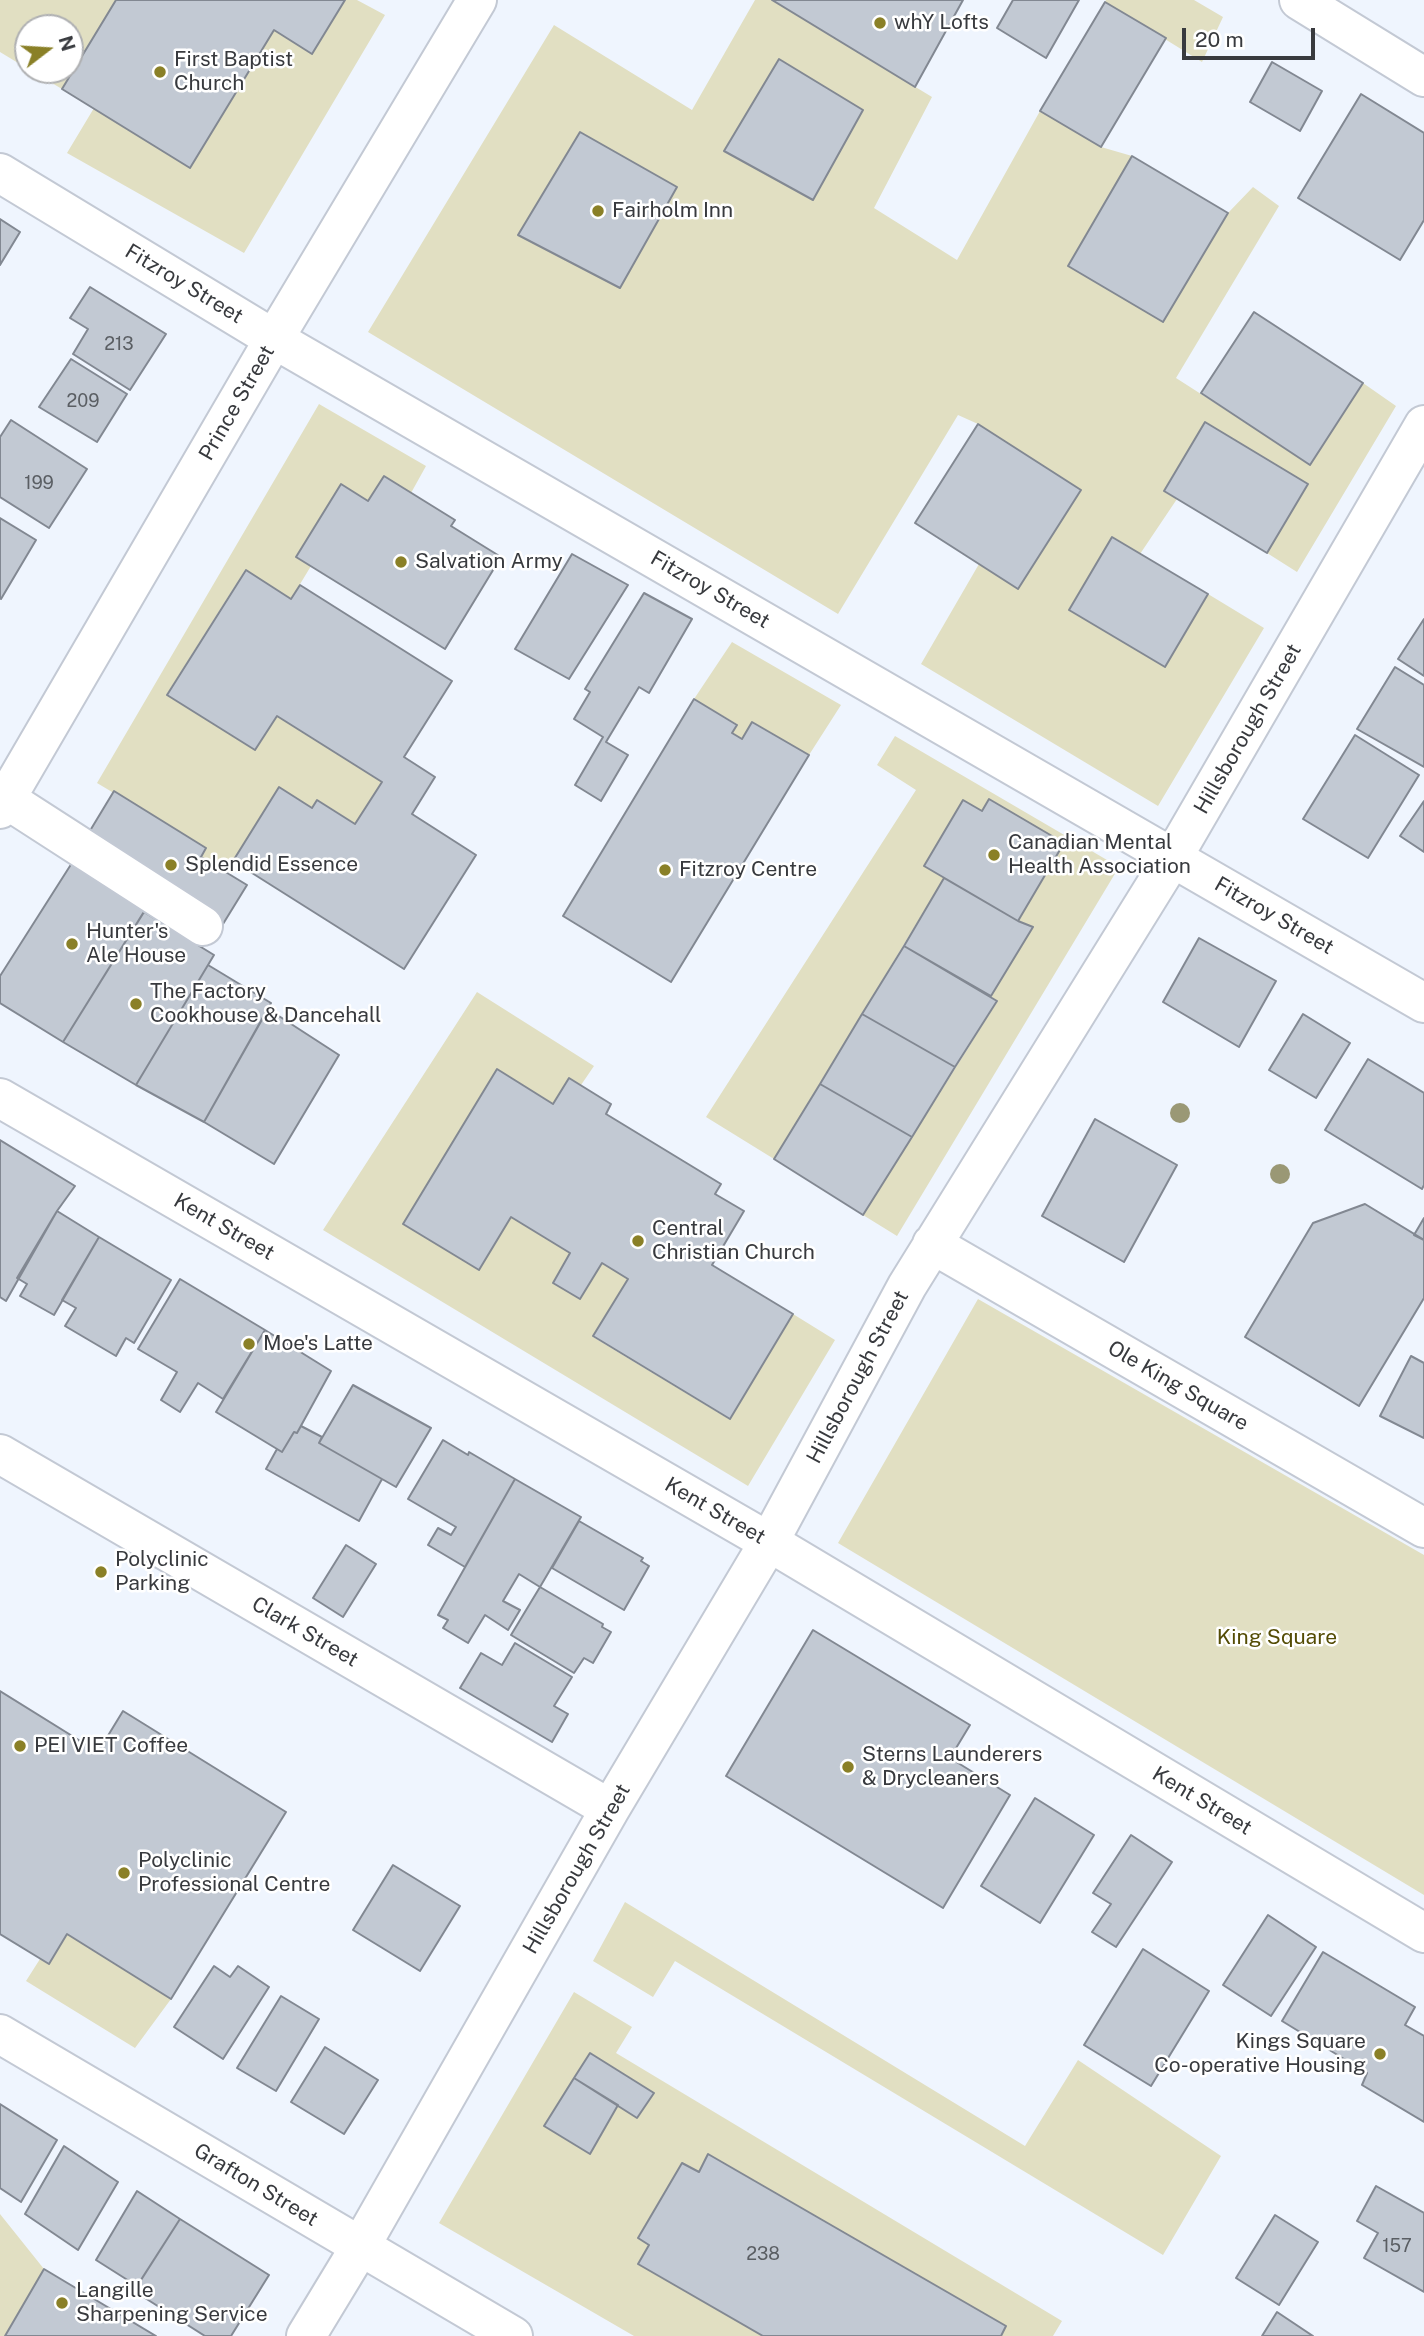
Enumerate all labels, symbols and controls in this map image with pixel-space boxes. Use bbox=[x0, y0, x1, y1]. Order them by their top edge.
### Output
place label: whY Lofts bbox=[894, 10, 989, 36]
north arrow bbox=[14, 14, 84, 84]
scale bar bbox=[1186, 14, 1319, 58]
marker: whY Lofts bbox=[872, 15, 888, 31]
text: 20 m bbox=[1195, 27, 1244, 52]
text: N bbox=[54, 33, 80, 54]
place label: First Baptist Church bbox=[174, 47, 293, 97]
marker: First Baptist Church bbox=[152, 64, 168, 80]
place label: Fairholm Inn bbox=[612, 198, 733, 224]
marker: Fairholm Inn bbox=[590, 203, 606, 219]
street label: Fitzroy Street bbox=[120, 239, 248, 329]
house number: 213 bbox=[104, 333, 134, 355]
street label: Prince Street bbox=[194, 341, 280, 465]
house number: 209 bbox=[67, 390, 99, 412]
house number: 199 bbox=[24, 472, 54, 494]
street label: Fitzroy Street bbox=[646, 546, 774, 634]
place label: Salvation Army bbox=[415, 549, 563, 575]
marker: Salvation Army bbox=[393, 554, 409, 570]
street label: Hillsborough Street bbox=[1189, 639, 1307, 819]
place label: Canadian Mental Health Association bbox=[1008, 830, 1191, 880]
marker: Canadian Mental Health Association bbox=[986, 847, 1002, 863]
place label: Splendid Essence bbox=[185, 852, 358, 878]
marker: Splendid Essence bbox=[163, 857, 179, 873]
place label: Fitzroy Centre bbox=[679, 857, 817, 883]
marker: Fitzroy Centre bbox=[657, 862, 673, 878]
street label: Fitzroy Street bbox=[1210, 872, 1338, 960]
place label: Hunter's Ale House bbox=[86, 919, 186, 969]
marker: Hunter's Ale House bbox=[64, 936, 80, 952]
place label: The Factory Cookhouse & Dancehall bbox=[150, 979, 381, 1029]
marker: The Factory Cookhouse & Dancehall bbox=[128, 996, 144, 1012]
street label: Kent Street bbox=[169, 1188, 279, 1266]
place label: Central Christian Church bbox=[652, 1216, 815, 1266]
marker: Central Christian Church bbox=[630, 1233, 646, 1249]
street label: Hillsborough Street bbox=[802, 1286, 914, 1468]
place label: Moe's Latte bbox=[263, 1331, 373, 1357]
street label: Ole King Square bbox=[1103, 1335, 1253, 1437]
marker: Moe's Latte bbox=[241, 1336, 257, 1352]
street label: Kent Street bbox=[660, 1472, 770, 1550]
place label: Polyclinic Parking bbox=[115, 1547, 209, 1597]
marker: Polyclinic Parking bbox=[93, 1564, 109, 1580]
street label: Clark Street bbox=[247, 1591, 363, 1673]
park label: King Square bbox=[1217, 1625, 1337, 1651]
place label: PEI VIET Coffee bbox=[34, 1733, 188, 1759]
marker: PEI VIET Coffee bbox=[12, 1738, 28, 1754]
place label: Sterns Launderers & Drycleaners bbox=[862, 1742, 1042, 1792]
marker: Sterns Launderers & Drycleaners bbox=[840, 1759, 856, 1775]
street label: Kent Street bbox=[1148, 1761, 1256, 1841]
street label: Hillsborough Street bbox=[518, 1779, 636, 1959]
place label: Polyclinic Professional Centre bbox=[138, 1848, 330, 1898]
marker: Polyclinic Professional Centre bbox=[116, 1865, 132, 1881]
place label: Kings Square Co-operative Housing bbox=[1154, 2029, 1366, 2079]
marker: Kings Square Co-operative Housing bbox=[1372, 2046, 1388, 2062]
street label: Grafton Street bbox=[189, 2138, 323, 2232]
house number: 157 bbox=[1382, 2235, 1412, 2257]
house number: 238 bbox=[746, 2243, 780, 2265]
place label: Langille Sharpening Service bbox=[76, 2278, 268, 2328]
marker: Langille Sharpening Service bbox=[54, 2295, 70, 2311]

